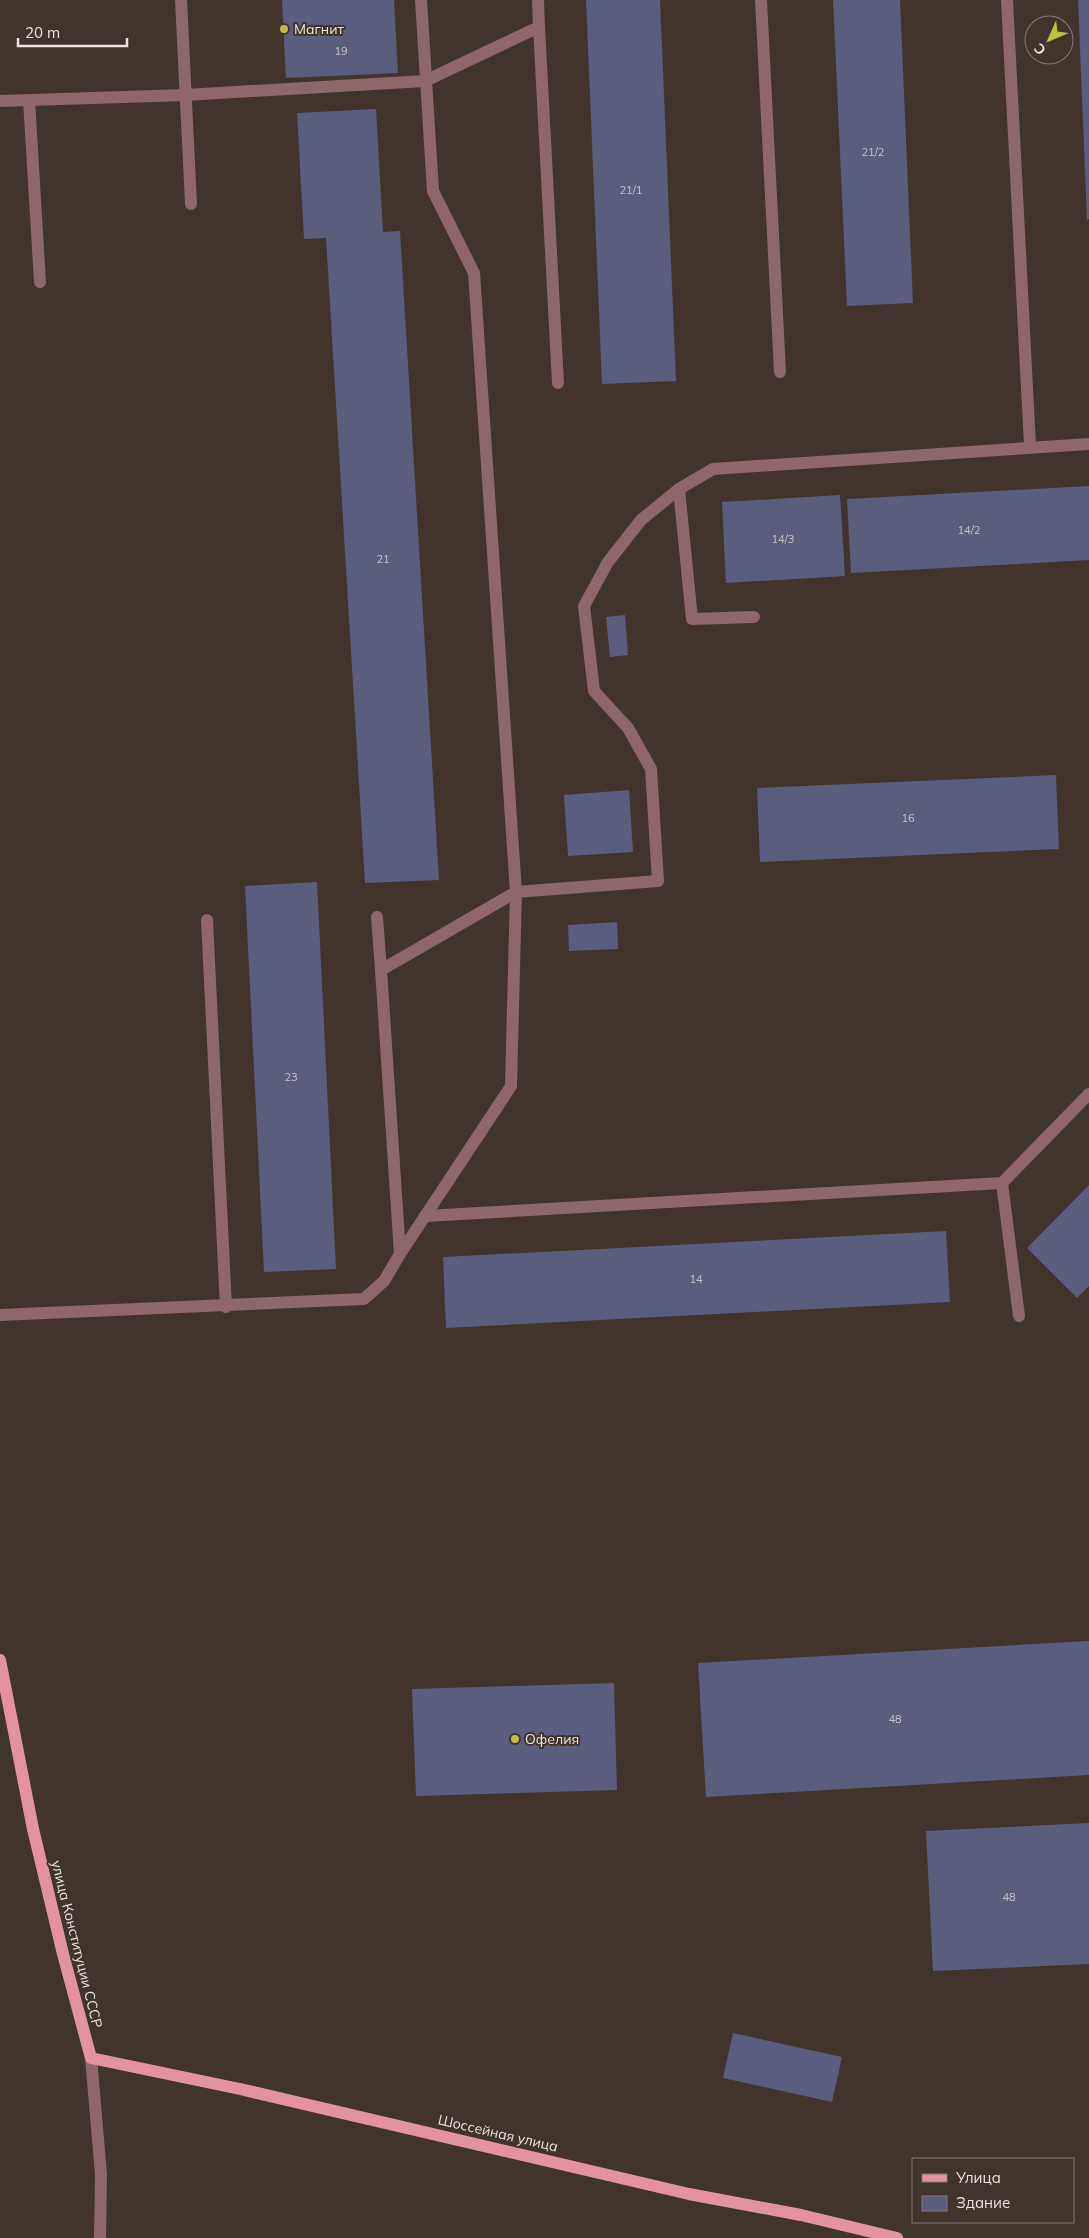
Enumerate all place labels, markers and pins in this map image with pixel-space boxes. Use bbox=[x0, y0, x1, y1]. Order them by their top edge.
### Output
place label: Магнит bbox=[294, 20, 344, 38]
marker: Магнит bbox=[278, 23, 290, 35]
place label: Офелия bbox=[525, 1730, 579, 1748]
marker: Офелия bbox=[509, 1733, 521, 1745]

